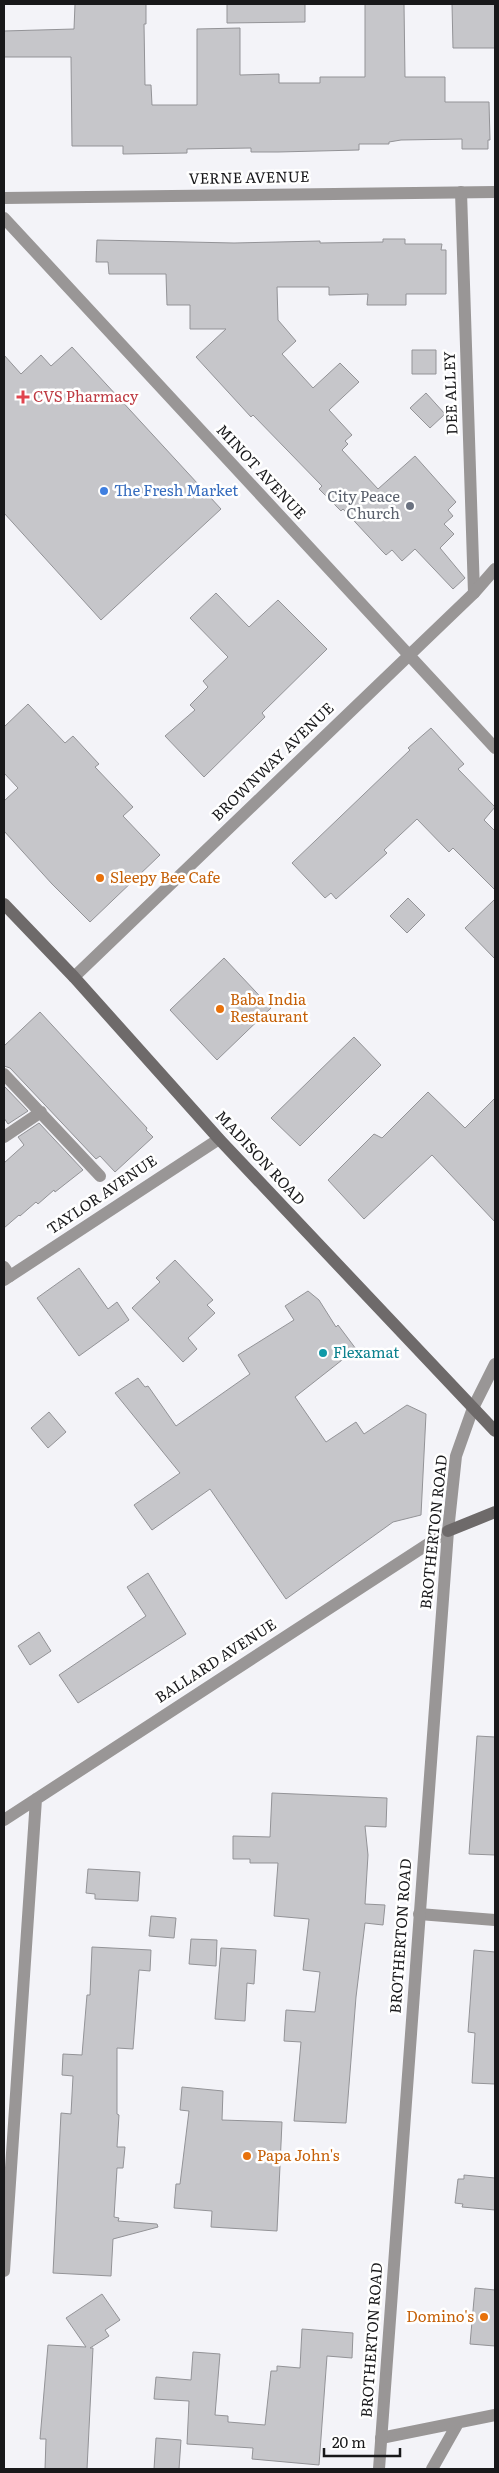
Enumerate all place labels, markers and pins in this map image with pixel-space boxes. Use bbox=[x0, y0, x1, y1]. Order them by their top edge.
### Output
place label: CVS Pharmacy bbox=[33, 384, 139, 407]
marker: CVS Pharmacy bbox=[17, 391, 29, 403]
place label: The Fresh Market bbox=[114, 478, 238, 501]
place label: City Peace Church bbox=[327, 484, 400, 524]
marker: The Fresh Market bbox=[98, 485, 110, 497]
marker: City Peace Church bbox=[404, 500, 416, 512]
place label: Sleepy Bee Cafe bbox=[110, 865, 220, 888]
marker: Sleepy Bee Cafe bbox=[94, 872, 106, 884]
place label: Baba India Restaurant bbox=[230, 987, 308, 1027]
marker: Baba India Restaurant bbox=[214, 1003, 226, 1015]
place label: Flexamat bbox=[333, 1340, 399, 1363]
marker: Flexamat bbox=[317, 1347, 329, 1359]
place label: Papa John's bbox=[257, 2143, 340, 2166]
marker: Papa John's bbox=[241, 2150, 253, 2162]
place label: Domino's bbox=[406, 2304, 474, 2327]
marker: Domino's bbox=[478, 2311, 490, 2323]

